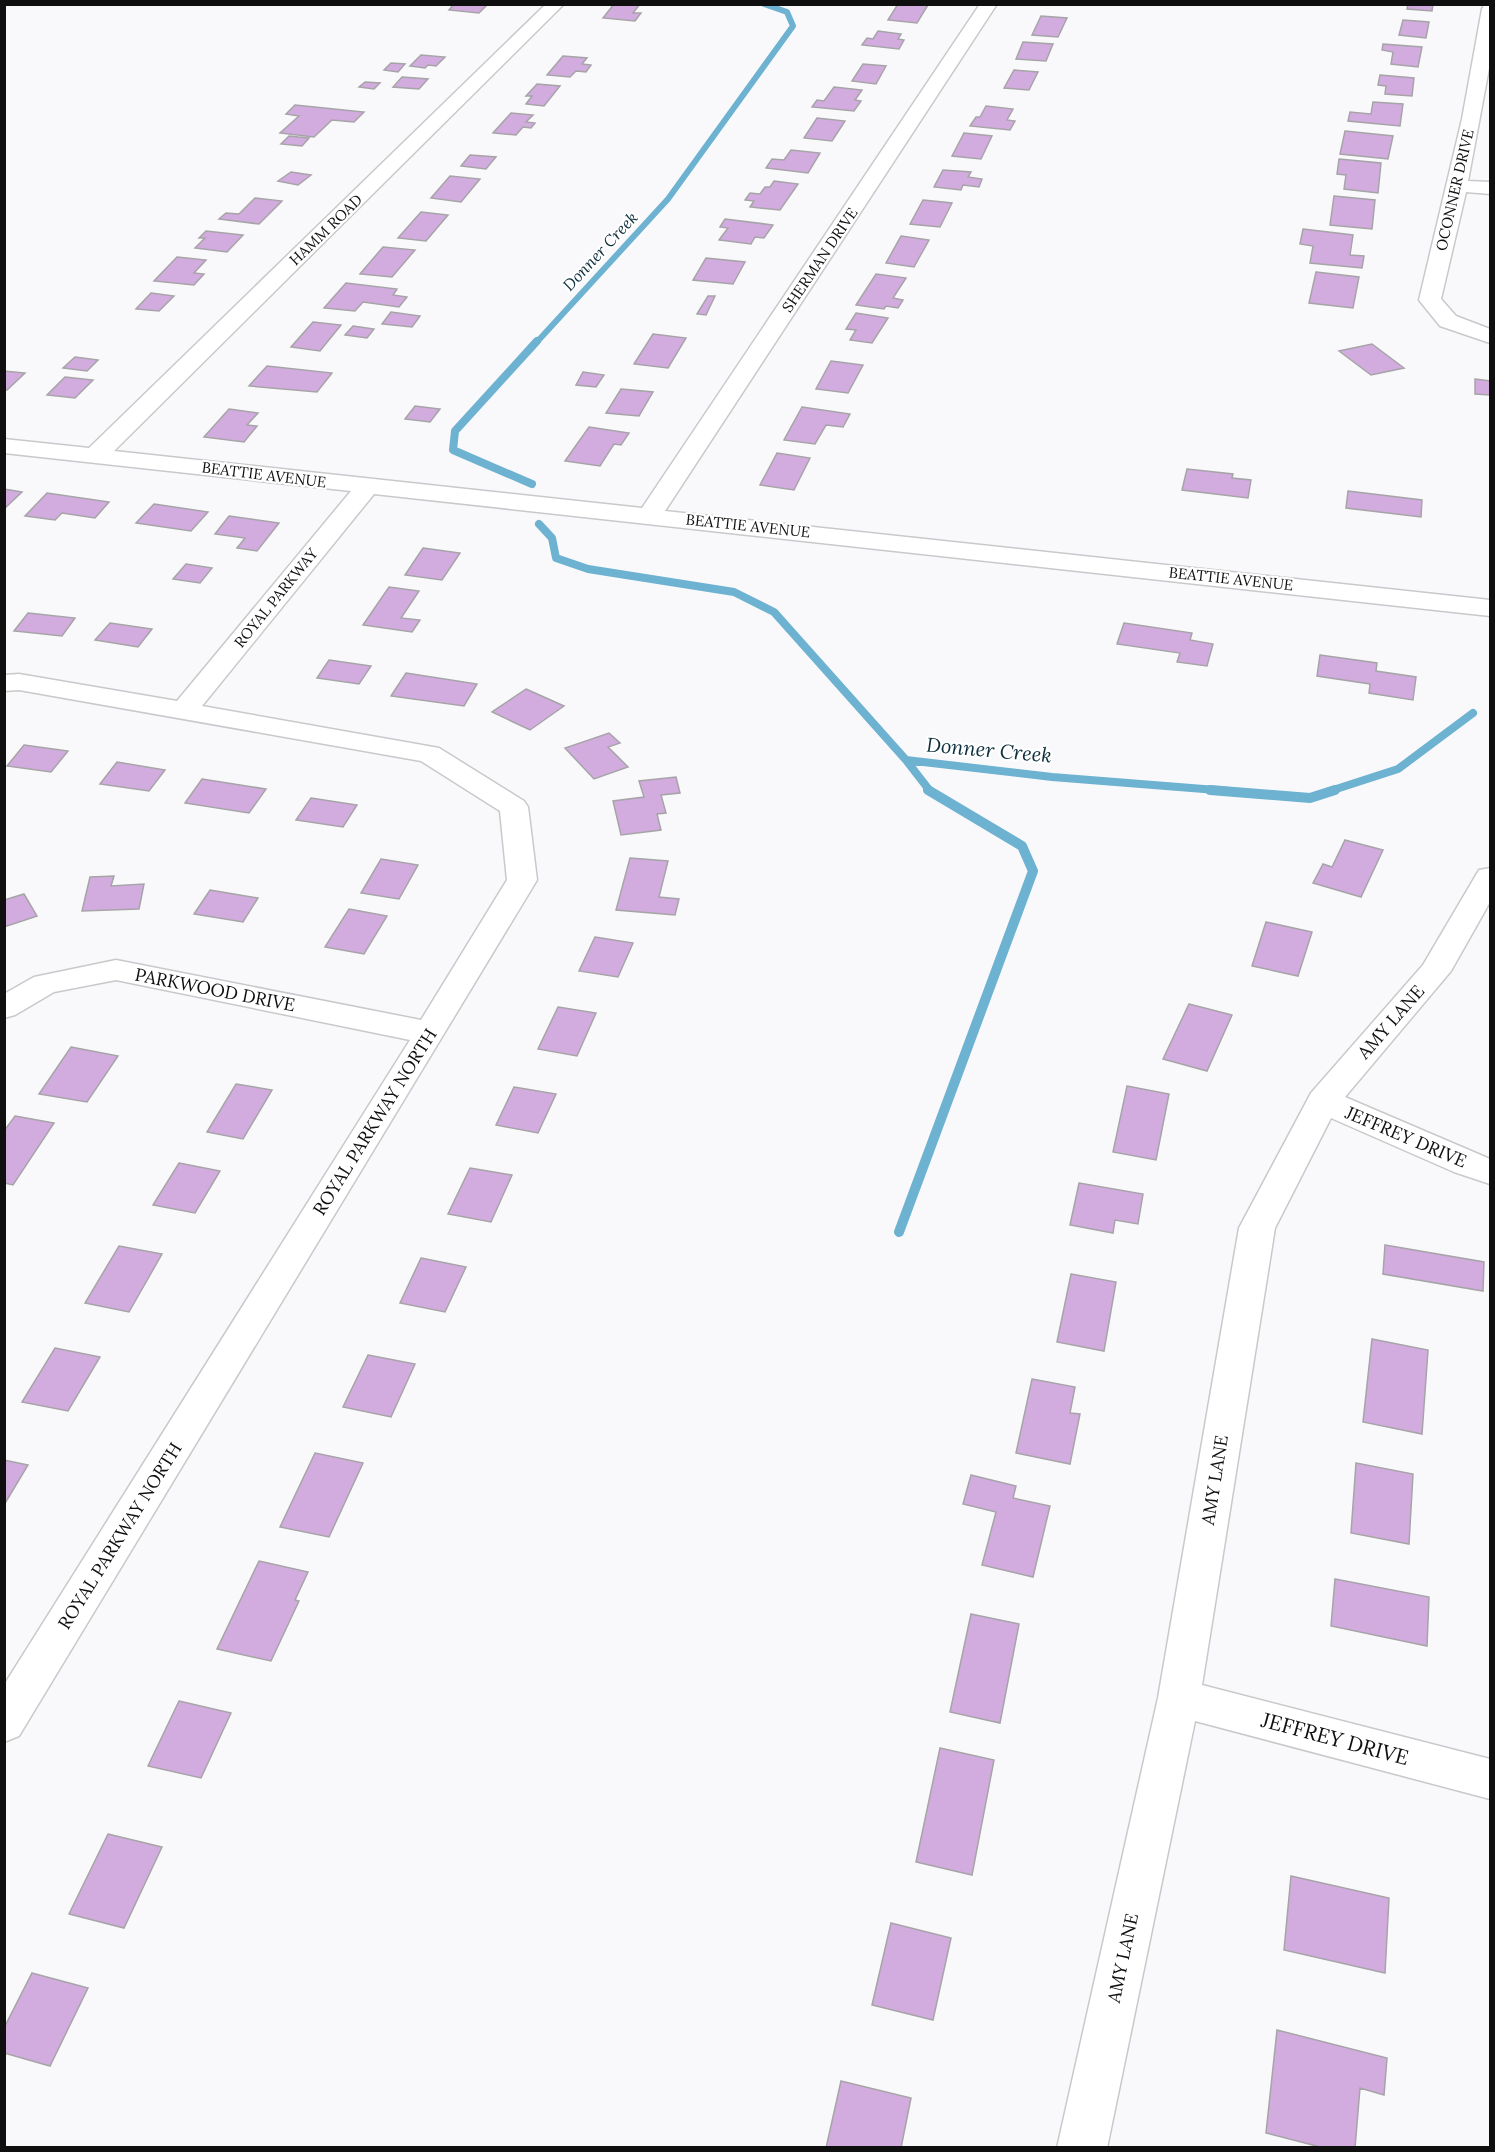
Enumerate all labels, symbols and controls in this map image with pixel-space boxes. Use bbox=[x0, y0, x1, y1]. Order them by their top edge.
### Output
street label: OCONNER DRIVE bbox=[1431, 127, 1478, 253]
street label: HAMM ROAD bbox=[285, 190, 366, 269]
street label: SHERMAN DRIVE bbox=[778, 204, 862, 316]
water label: Donner Creek bbox=[558, 207, 642, 295]
street label: BEATTIE AVENUE bbox=[201, 457, 327, 492]
street label: BEATTIE AVENUE bbox=[685, 510, 811, 541]
street label: ROYAL PARKWAY bbox=[230, 544, 322, 651]
street label: BEATTIE AVENUE bbox=[1168, 563, 1294, 594]
water label: Donner Creek bbox=[925, 732, 1053, 767]
street label: PARKWOOD DRIVE bbox=[133, 963, 297, 1016]
street label: AMY LANE bbox=[1352, 980, 1429, 1064]
street label: ROYAL PARKWAY NORTH bbox=[308, 1024, 442, 1219]
street label: JEFFREY DRIVE bbox=[1341, 1100, 1470, 1172]
street label: AMY LANE bbox=[1196, 1433, 1233, 1528]
street label: ROYAL PARKWAY NORTH bbox=[53, 1438, 187, 1633]
street label: JEFFREY DRIVE bbox=[1258, 1706, 1412, 1771]
street label: AMY LANE bbox=[1102, 1911, 1143, 2006]

